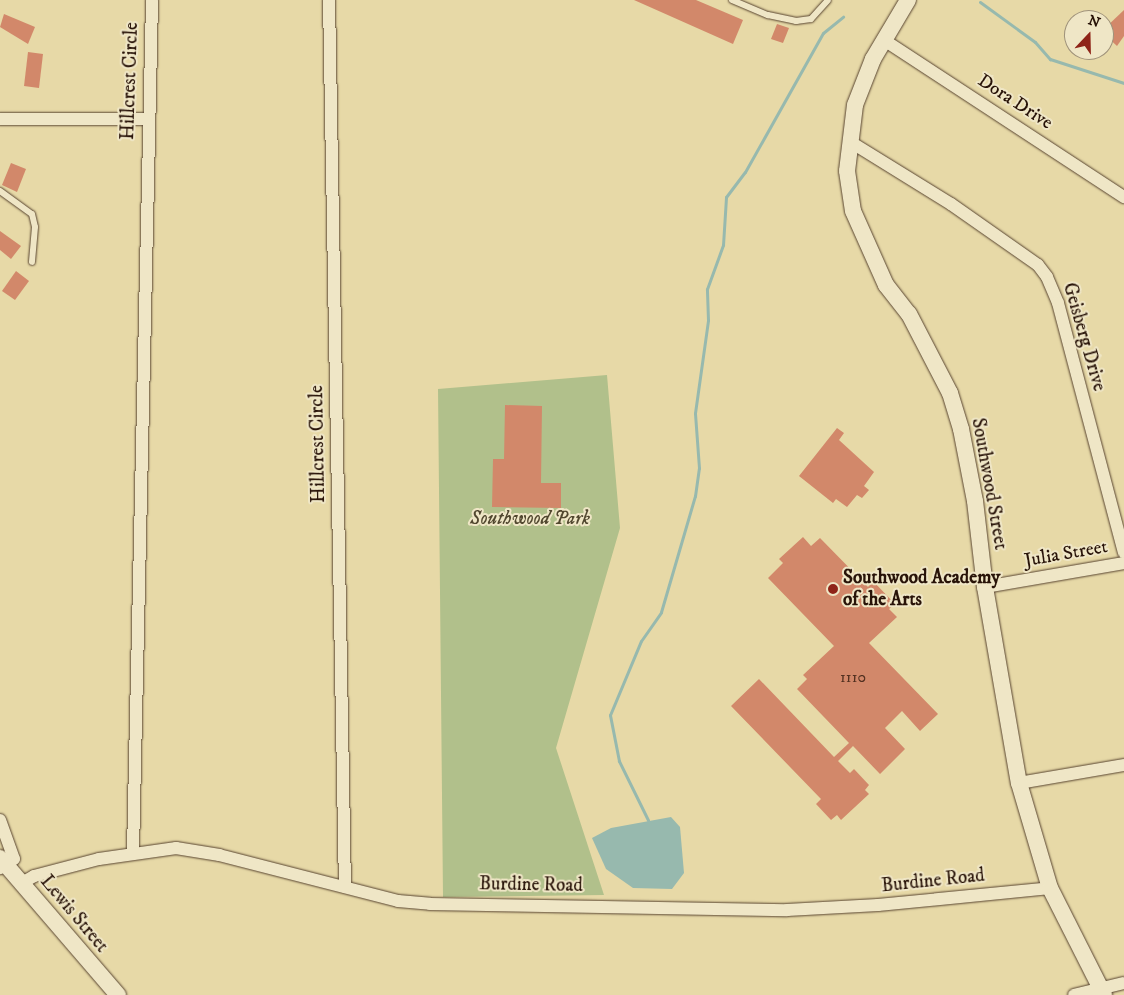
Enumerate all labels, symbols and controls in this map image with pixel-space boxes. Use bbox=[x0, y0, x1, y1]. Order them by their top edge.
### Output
north arrow bbox=[1064, 10, 1114, 60]
text: N bbox=[1085, 11, 1103, 32]
street label: Hillcrest Circle bbox=[117, 22, 143, 140]
street label: Dora Drive bbox=[973, 69, 1057, 135]
street label: Geisberg Drive bbox=[1058, 280, 1110, 394]
street label: Hillcrest Circle bbox=[306, 385, 330, 503]
street label: Southwood Street bbox=[966, 416, 1012, 552]
park label: Southwood Park bbox=[470, 508, 590, 530]
street label: Julia Street bbox=[1023, 535, 1109, 573]
place label: Southwood Academy of the Arts bbox=[843, 567, 1000, 611]
marker: Southwood Academy of the Arts bbox=[827, 583, 839, 595]
house number: 1110 bbox=[840, 667, 866, 687]
street label: Burdine Road bbox=[880, 864, 986, 898]
street label: Lewis Street bbox=[35, 871, 113, 957]
street label: Burdine Road bbox=[479, 873, 583, 897]

